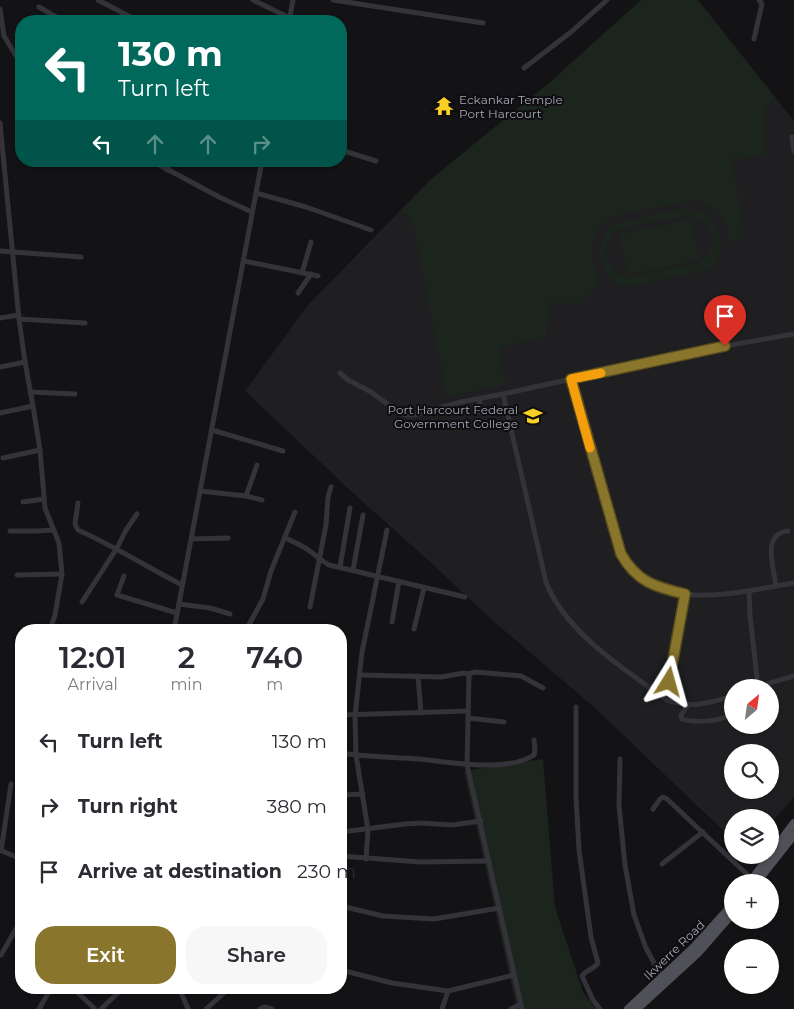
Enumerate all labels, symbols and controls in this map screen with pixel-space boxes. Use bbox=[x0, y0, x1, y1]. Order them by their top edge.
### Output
text: 130 m bbox=[118, 32, 223, 75]
icon: left bbox=[35, 35, 100, 100]
text: Turn left bbox=[118, 75, 210, 102]
place label: Eckankar Temple Port Harcourt bbox=[459, 92, 563, 121]
temple icon: Eckankar Temple Port Harcourt bbox=[433, 95, 455, 117]
icon: left bbox=[88, 130, 116, 158]
icon: ahead bbox=[141, 130, 169, 158]
icon: ahead bbox=[194, 130, 222, 158]
icon: right bbox=[247, 130, 275, 158]
pin bbox=[704, 295, 746, 346]
icon: arrive bbox=[711, 302, 739, 330]
place label: Port Harcourt Federal Government College bbox=[388, 402, 518, 431]
school or university icon: Port Harcourt Federal Government College bbox=[522, 405, 544, 427]
text: 12:01 bbox=[59, 639, 127, 676]
text: 2 bbox=[178, 639, 195, 676]
text: 740 bbox=[246, 639, 303, 676]
position arrow bbox=[642, 655, 694, 707]
text: Arrival bbox=[67, 675, 118, 694]
text: min bbox=[170, 675, 203, 694]
text: m bbox=[266, 675, 283, 694]
north arrow bbox=[724, 679, 779, 734]
map controls bbox=[724, 679, 779, 994]
icon: left bbox=[35, 728, 63, 756]
text: Turn left bbox=[78, 730, 163, 753]
text: 130 m bbox=[272, 730, 327, 753]
button: search bbox=[724, 744, 779, 799]
icon: right bbox=[35, 793, 63, 821]
text: Turn right bbox=[78, 795, 178, 818]
text: 380 m bbox=[266, 795, 327, 818]
button: layers bbox=[724, 809, 779, 864]
icon: arrive bbox=[35, 858, 63, 886]
text: Arrive at destination bbox=[78, 860, 282, 883]
text: 230 m bbox=[297, 860, 356, 883]
button: + bbox=[724, 874, 779, 929]
street label: Ikwerre Road bbox=[640, 917, 708, 983]
button: Exit bbox=[35, 926, 176, 984]
button: Share bbox=[186, 926, 327, 984]
button: − bbox=[724, 939, 779, 994]

